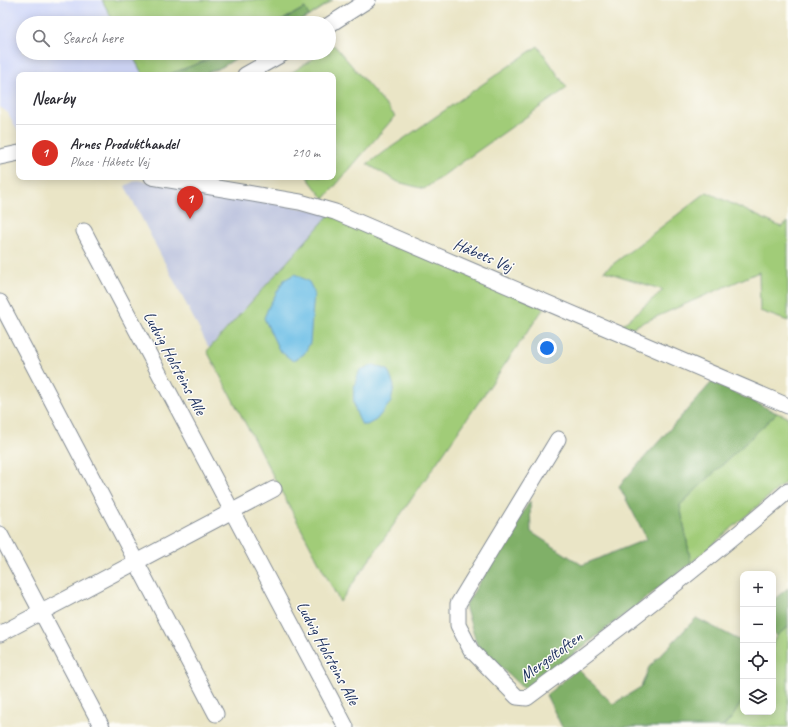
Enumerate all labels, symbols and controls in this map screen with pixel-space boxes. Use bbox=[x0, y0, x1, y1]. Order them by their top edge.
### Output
search box bbox=[16, 16, 336, 60]
icon: search bbox=[30, 27, 52, 49]
text: Search here bbox=[62, 29, 123, 48]
text: Nearby bbox=[32, 88, 75, 109]
text: Arnes Produkthandel bbox=[70, 135, 178, 154]
text: 1 bbox=[42, 145, 48, 161]
text: 210 m bbox=[292, 145, 320, 161]
text: Place · Håbets Vej bbox=[70, 154, 149, 170]
pin: 1 bbox=[177, 186, 203, 219]
street label: Håbets Vej bbox=[450, 233, 518, 278]
street label: Ludvig Holsteins Alle bbox=[139, 308, 212, 420]
your location bbox=[537, 338, 557, 358]
map controls bbox=[740, 571, 776, 715]
button: + bbox=[740, 571, 776, 607]
street label: Ludvig Holsteins Alle bbox=[292, 598, 365, 710]
button: − bbox=[740, 607, 776, 643]
street label: Mergeltoften bbox=[515, 626, 587, 686]
button: locate bbox=[740, 643, 776, 679]
button: layers bbox=[740, 679, 776, 715]

